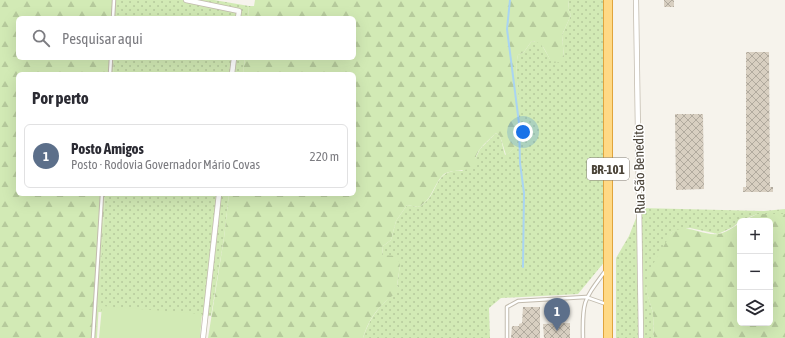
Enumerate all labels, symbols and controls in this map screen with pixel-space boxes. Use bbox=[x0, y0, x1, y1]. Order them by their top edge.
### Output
search box bbox=[16, 16, 356, 60]
icon: search bbox=[30, 27, 52, 49]
text: Pesquisar aqui bbox=[62, 30, 143, 47]
text: Por perto bbox=[32, 88, 89, 108]
your location bbox=[513, 122, 533, 142]
street label: Rua São Benedito bbox=[630, 124, 648, 214]
text: Posto Amigos bbox=[71, 140, 144, 157]
text: 1 bbox=[43, 149, 49, 164]
text: 220 m bbox=[310, 149, 339, 164]
text: Posto · Rodovia Governador Mário Covas bbox=[71, 157, 260, 172]
road number: BR-101 bbox=[587, 158, 629, 180]
map controls bbox=[737, 218, 773, 326]
button: + bbox=[737, 218, 773, 254]
button: − bbox=[737, 254, 773, 290]
button: layers bbox=[737, 290, 773, 326]
pin: 1 bbox=[544, 298, 570, 331]

